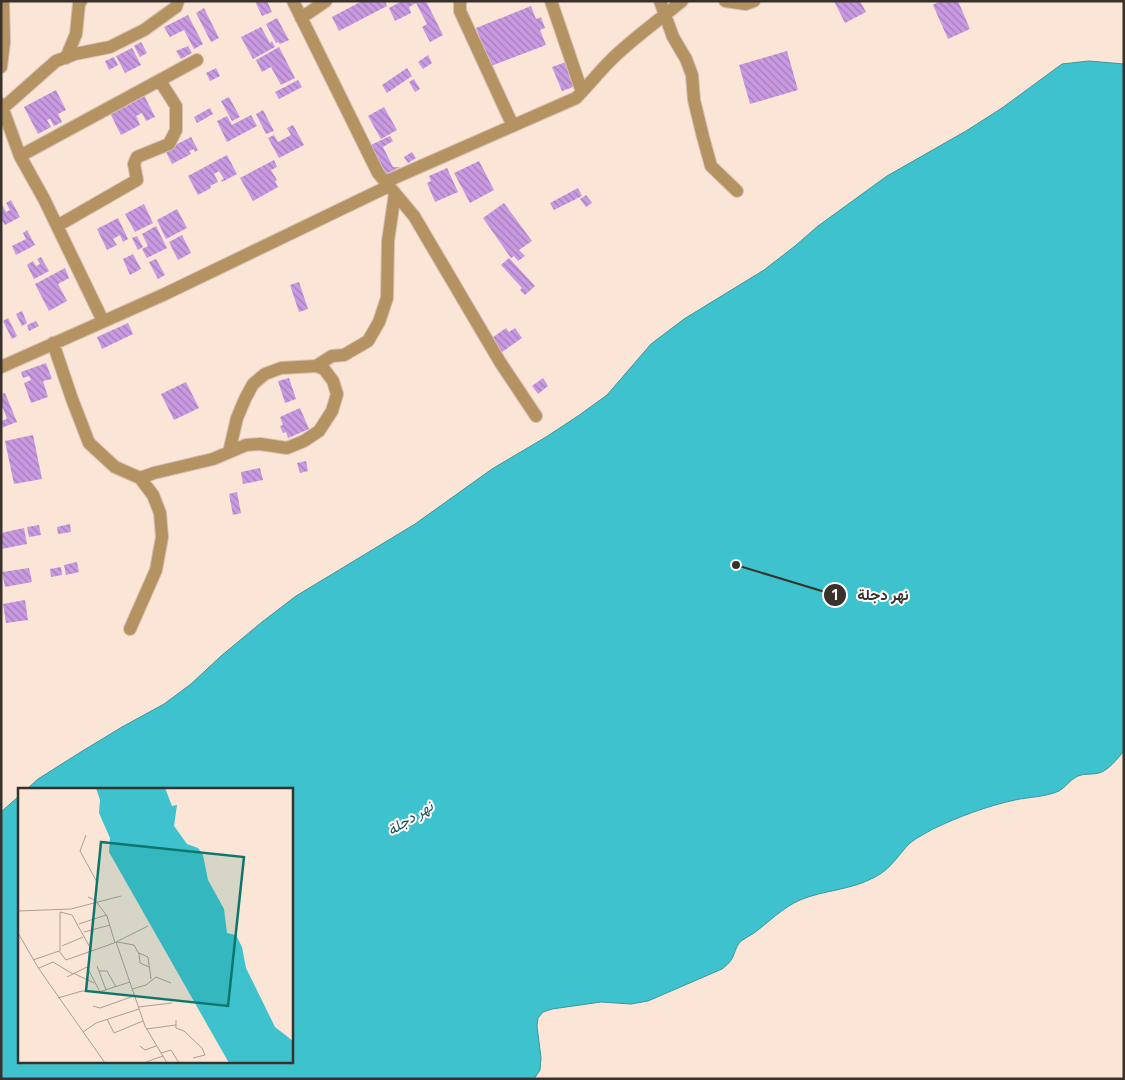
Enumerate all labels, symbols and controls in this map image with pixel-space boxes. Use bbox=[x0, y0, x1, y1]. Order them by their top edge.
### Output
callout: نهر دجلة bbox=[823, 580, 919, 610]
text: 1 bbox=[831, 583, 839, 606]
text: نهر دجلة bbox=[857, 583, 909, 606]
inset map bbox=[18, 788, 292, 1062]
water label: نهر دجلة bbox=[382, 794, 438, 841]

